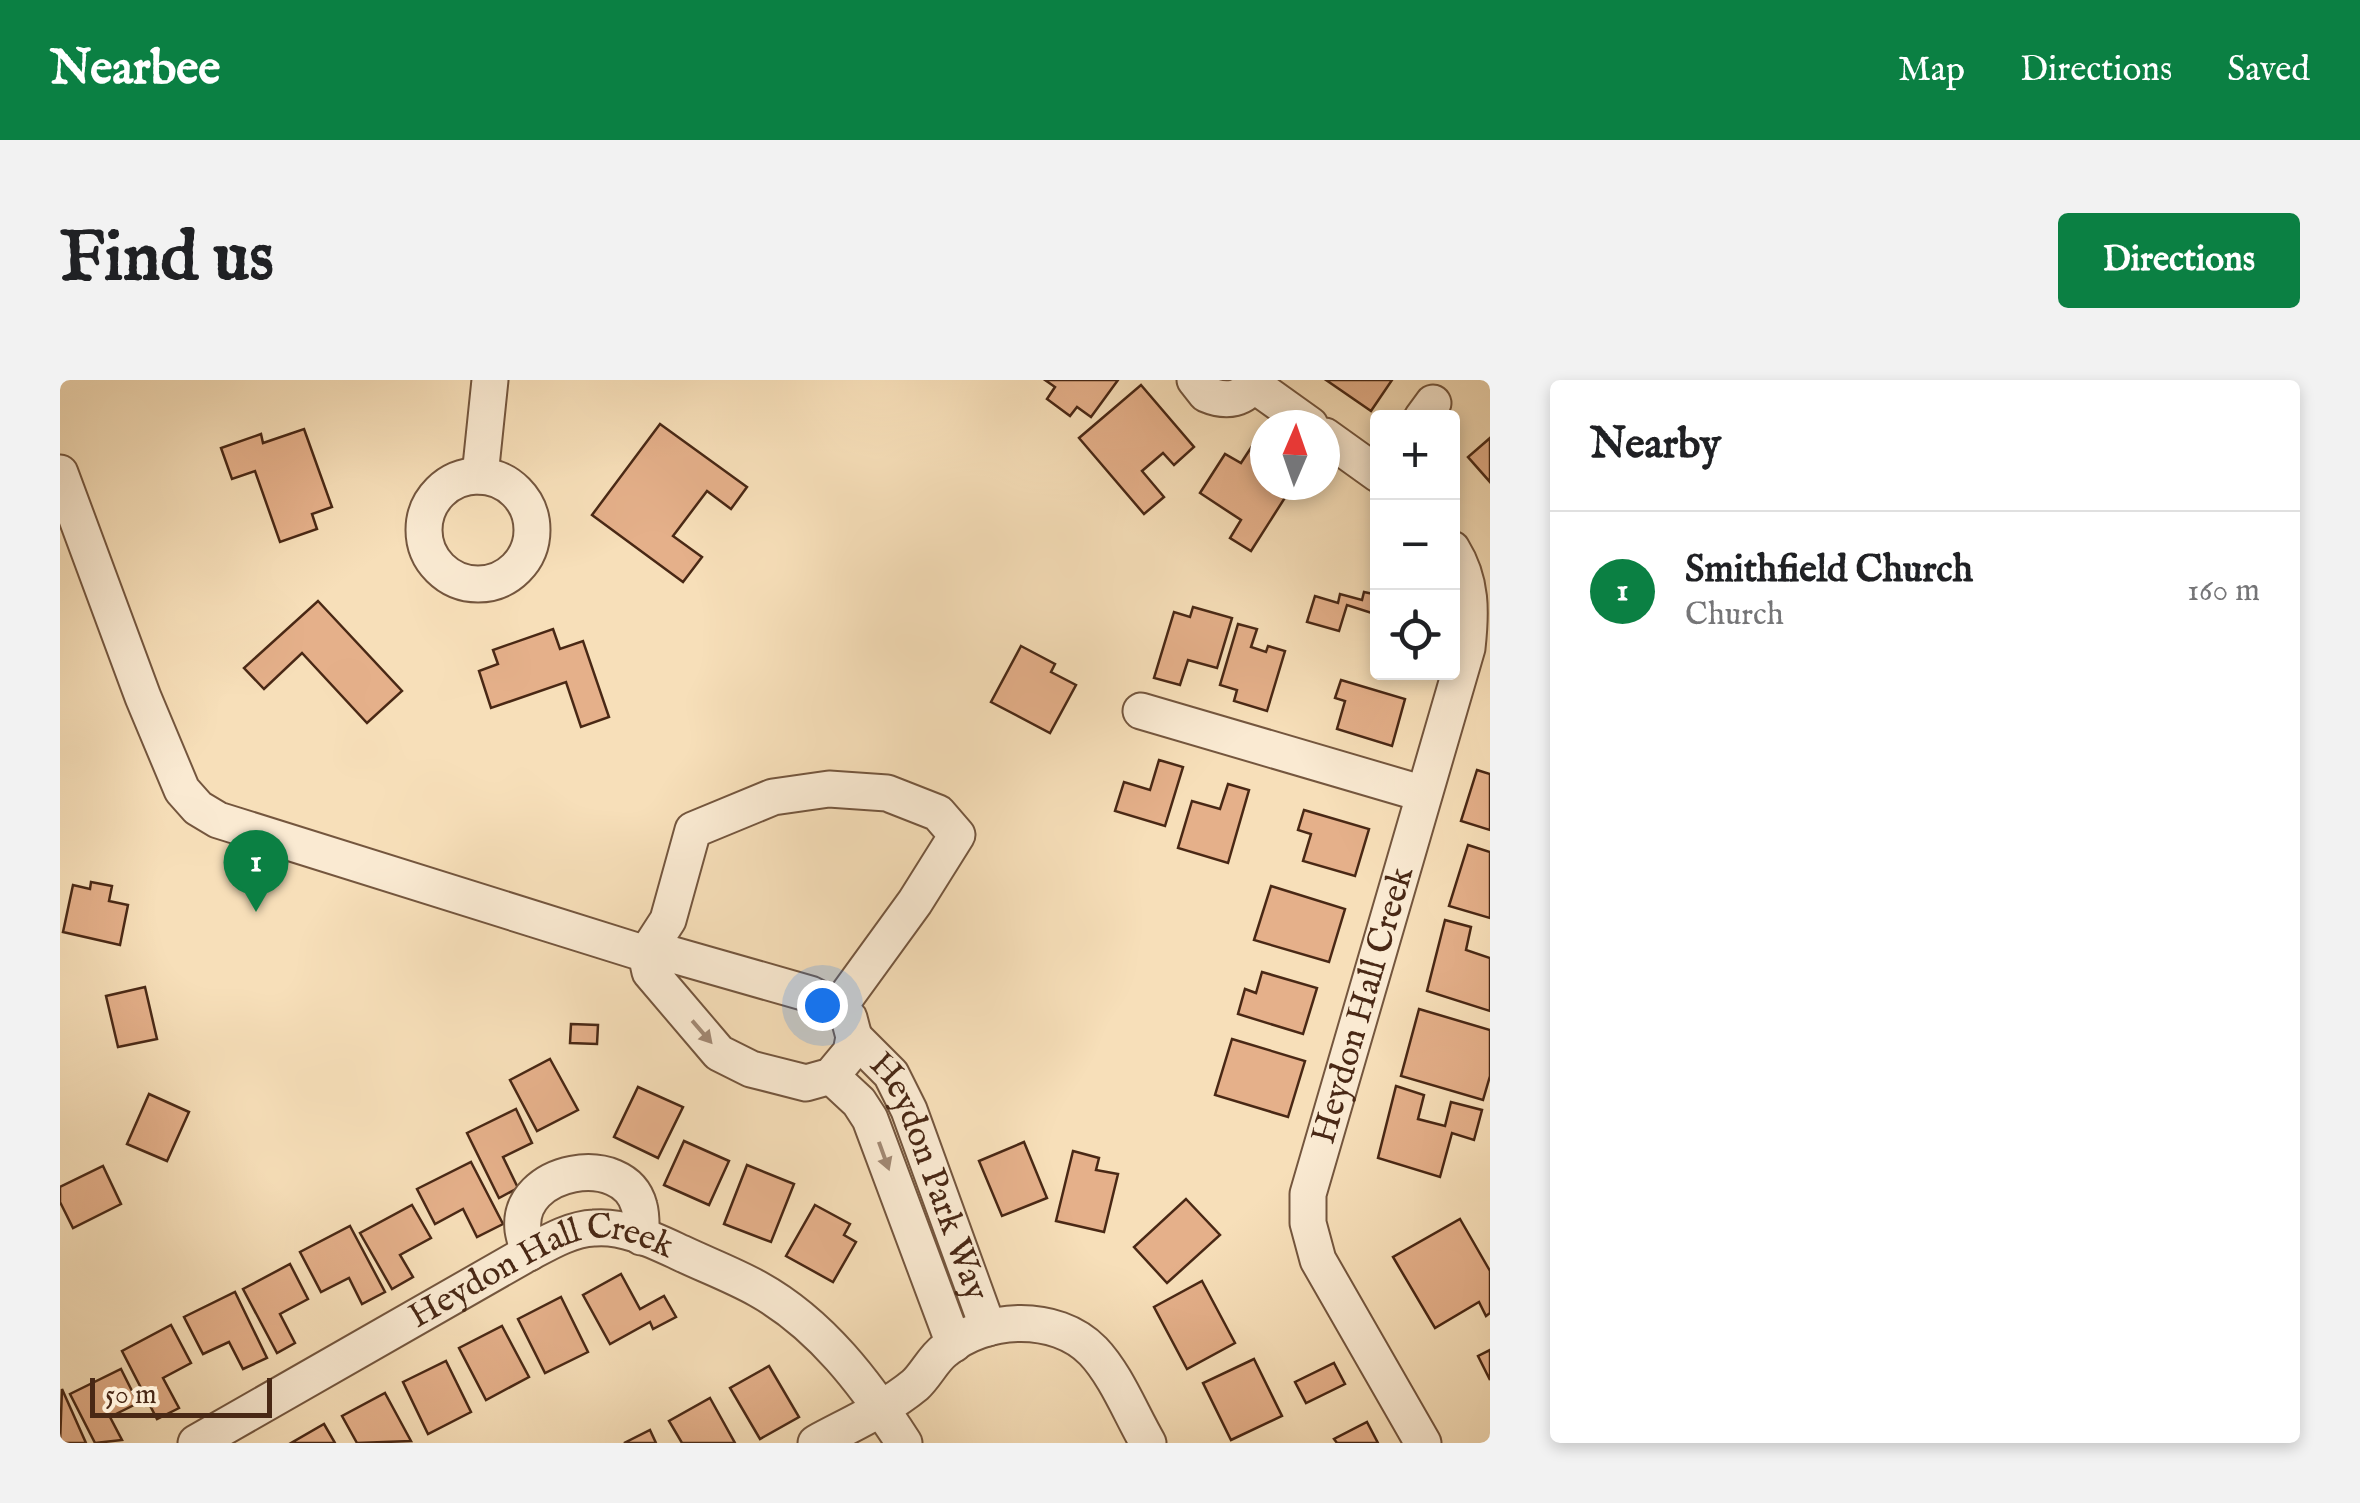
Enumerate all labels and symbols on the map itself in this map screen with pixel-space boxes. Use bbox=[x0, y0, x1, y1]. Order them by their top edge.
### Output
north arrow bbox=[1250, 410, 1340, 500]
pin: 1 bbox=[224, 830, 288, 912]
street label: Heydon Hall Creek bbox=[1301, 861, 1425, 1149]
your location bbox=[797, 980, 848, 1031]
one-way arrow bbox=[690, 1019, 712, 1044]
street label: Heydon Park Way bbox=[860, 1043, 999, 1307]
one-way arrow bbox=[877, 1141, 892, 1171]
street label: Heydon Hall Creek bbox=[401, 1205, 682, 1339]
scale bar bbox=[90, 1373, 272, 1418]

